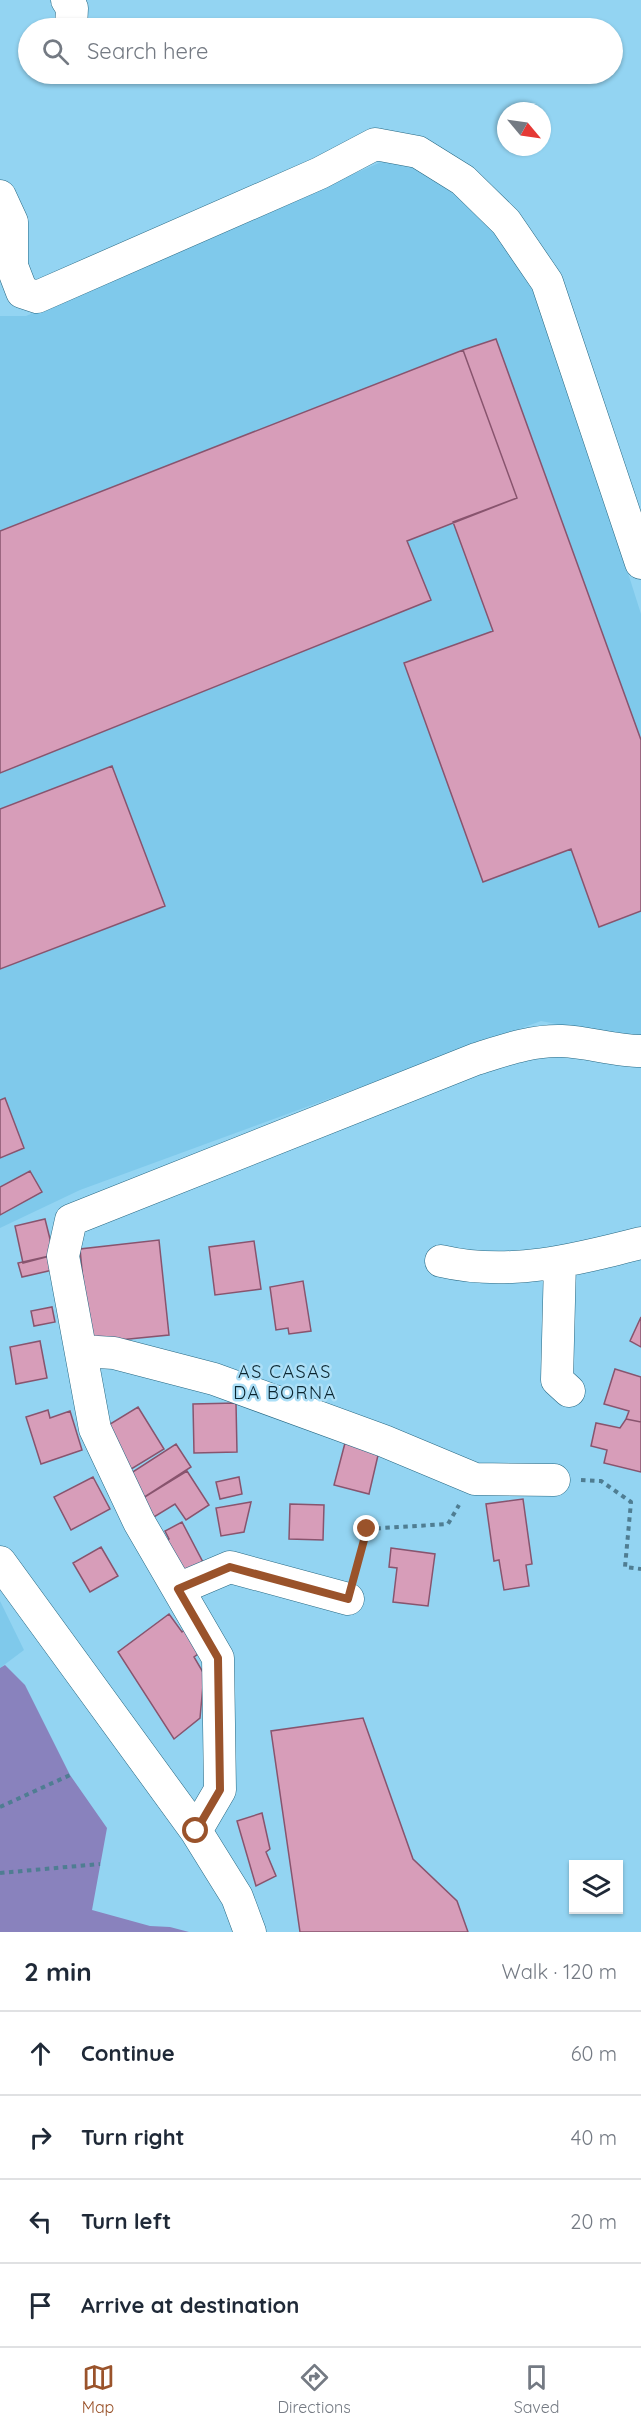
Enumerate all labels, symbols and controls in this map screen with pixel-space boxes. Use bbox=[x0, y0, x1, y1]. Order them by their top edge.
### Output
search box bbox=[18, 18, 623, 84]
icon: search bbox=[39, 35, 72, 68]
text: Search here bbox=[87, 37, 208, 65]
north arrow bbox=[497, 102, 551, 156]
district label: AS CASAS DA BORNA bbox=[233, 1360, 337, 1404]
route end bbox=[353, 1515, 379, 1541]
route start bbox=[182, 1817, 208, 1843]
map controls bbox=[569, 1860, 623, 1914]
button: layers bbox=[569, 1860, 623, 1914]
text: 2 min bbox=[24, 1955, 92, 1988]
text: Walk · 120 m bbox=[502, 1959, 617, 1984]
icon: ahead bbox=[24, 2037, 57, 2070]
text: Continue bbox=[81, 2039, 175, 2067]
text: 60 m bbox=[571, 2041, 617, 2066]
icon: right bbox=[24, 2121, 57, 2154]
text: Turn right bbox=[81, 2123, 185, 2151]
text: 40 m bbox=[571, 2125, 617, 2150]
icon: left bbox=[24, 2205, 57, 2238]
text: Turn left bbox=[81, 2207, 171, 2235]
text: 20 m bbox=[570, 2209, 617, 2234]
icon: arrive bbox=[24, 2289, 57, 2322]
text: Arrive at destination bbox=[81, 2291, 299, 2319]
tab: Map bbox=[82, 2361, 115, 2417]
tab: Directions bbox=[278, 2361, 351, 2417]
tab: Saved bbox=[514, 2361, 559, 2417]

